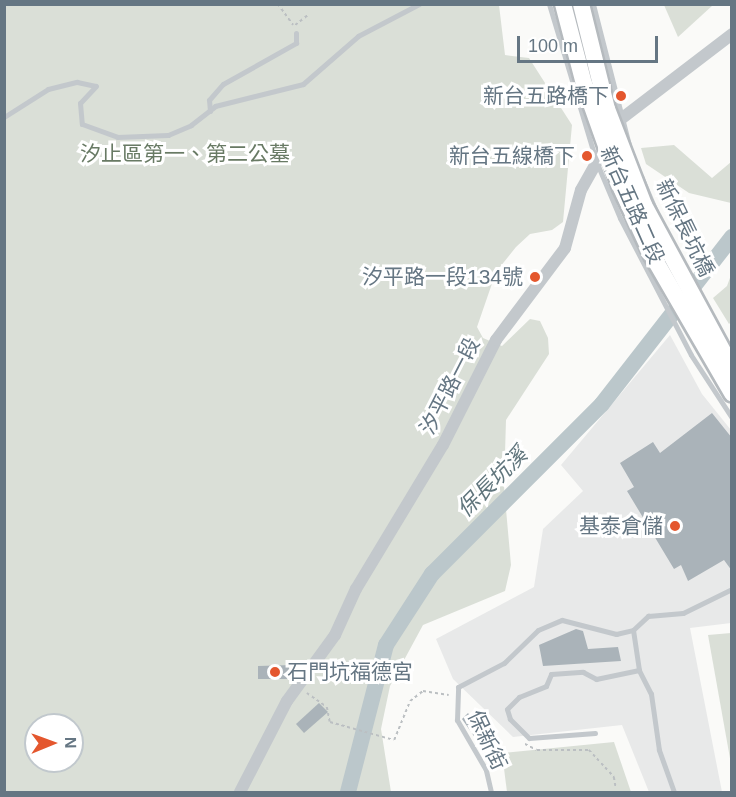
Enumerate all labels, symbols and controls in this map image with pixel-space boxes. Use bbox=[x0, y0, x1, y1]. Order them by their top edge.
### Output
scale bar bbox=[520, 24, 661, 62]
text: 100 m bbox=[528, 36, 578, 56]
place label: 新台五路橋下 bbox=[483, 83, 609, 109]
marker: 新台五路橋下 bbox=[614, 89, 628, 103]
park label: 汐止區第一、第二公墓 bbox=[80, 141, 290, 167]
street label: 新台五路二段 bbox=[595, 142, 669, 268]
place label: 新台五線橋下 bbox=[449, 143, 575, 169]
marker: 新台五線橋下 bbox=[580, 149, 594, 163]
street label: 新保長坑橋 bbox=[651, 175, 719, 281]
place label: 汐平路一段134號 bbox=[362, 264, 523, 290]
marker: 汐平路一段134號 bbox=[528, 270, 542, 284]
street label: 汐平路一段 bbox=[415, 334, 485, 438]
water label: 保長坑溪 bbox=[452, 442, 532, 522]
place label: 基泰倉儲 bbox=[579, 513, 663, 539]
marker: 基泰倉儲 bbox=[668, 519, 682, 533]
place label: 石門坑福德宮 bbox=[287, 659, 413, 685]
marker: 石門坑福德宮 bbox=[268, 665, 282, 679]
street label: 保新街 bbox=[462, 706, 512, 774]
north arrow bbox=[24, 713, 84, 773]
text: N bbox=[62, 737, 79, 749]

